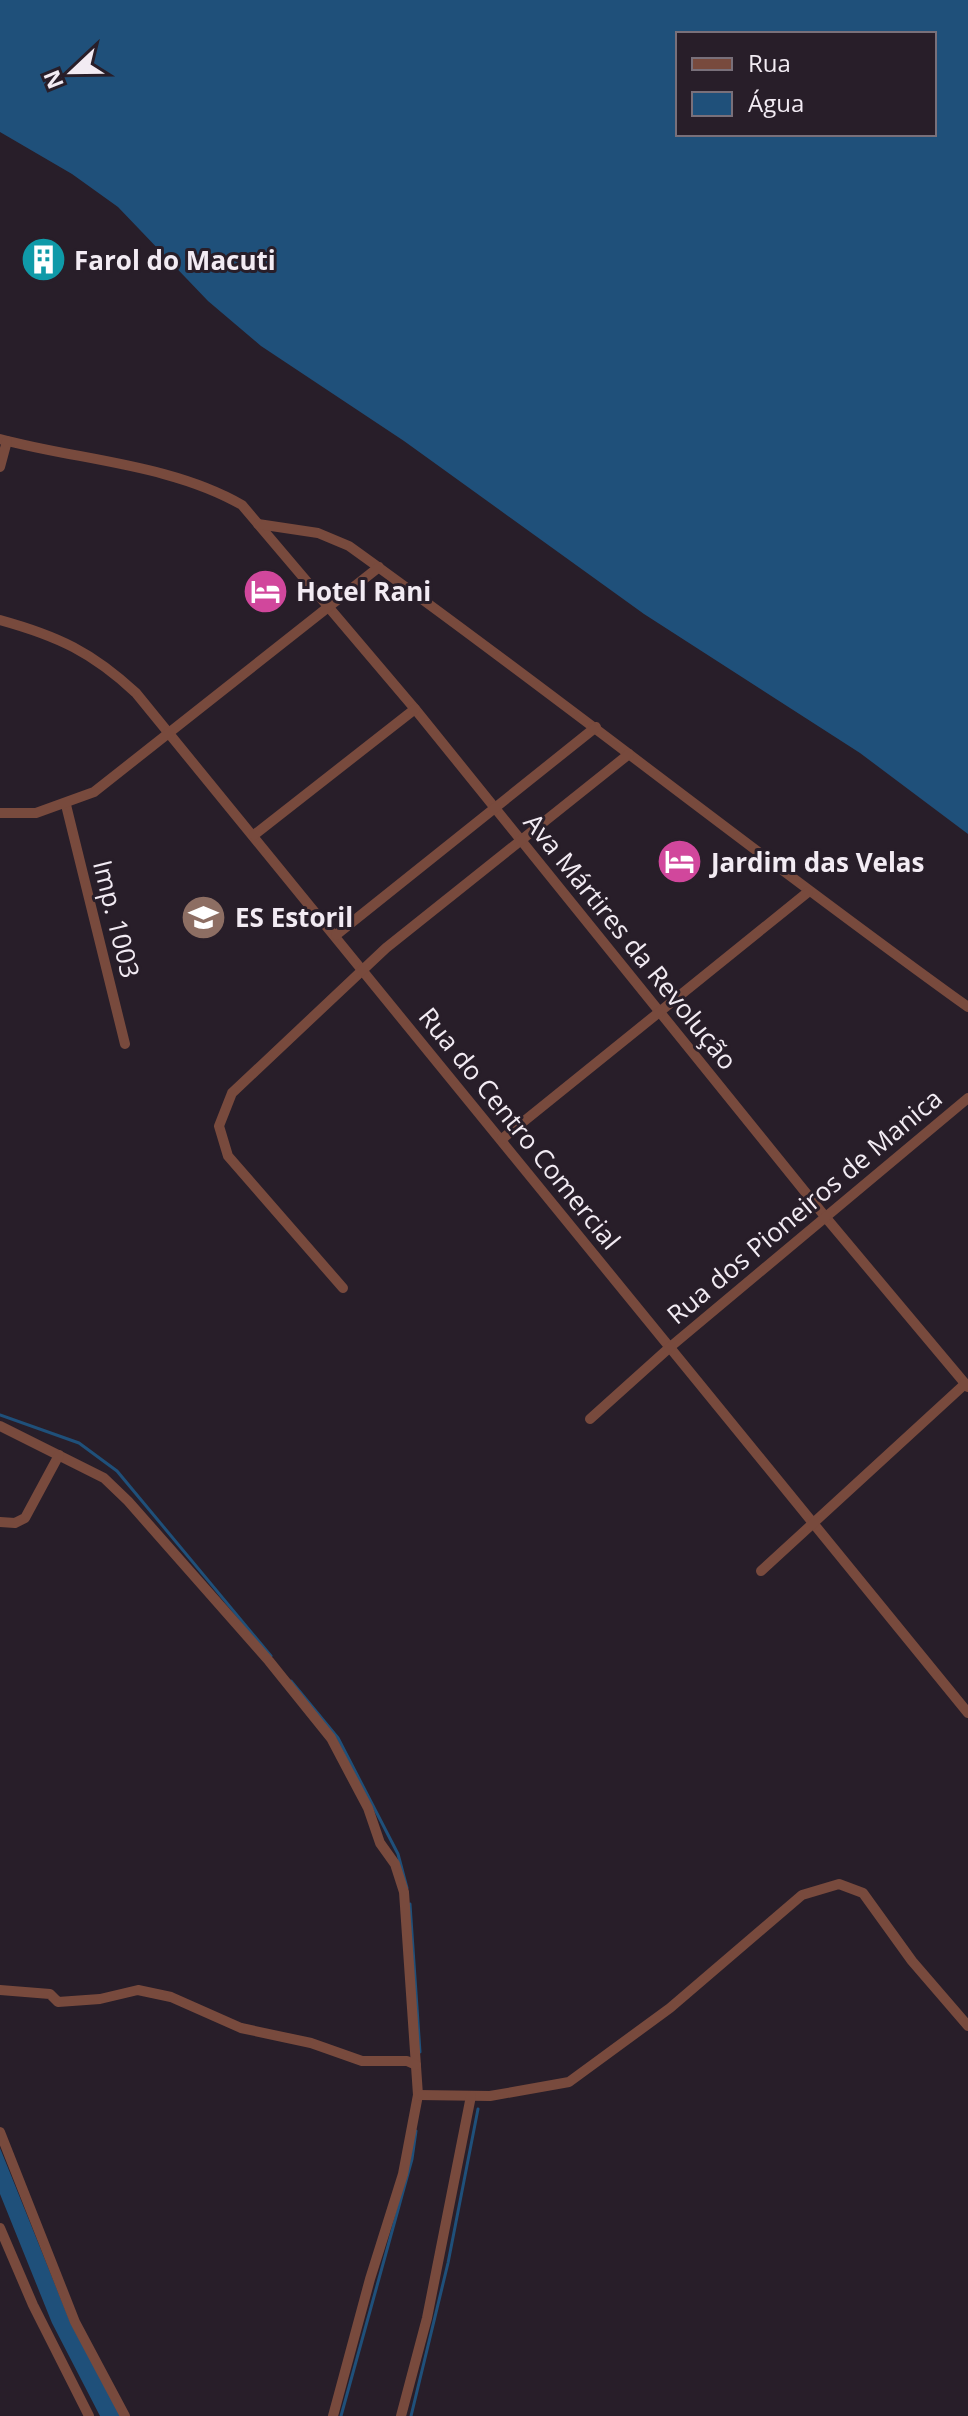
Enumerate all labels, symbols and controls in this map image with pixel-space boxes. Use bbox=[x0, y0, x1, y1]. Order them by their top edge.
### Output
north arrow bbox=[32, 32, 112, 112]
legend bbox=[676, 32, 936, 136]
text: Rua bbox=[748, 46, 791, 79]
text: N bbox=[35, 66, 70, 94]
text: Água bbox=[748, 86, 804, 119]
building icon: Farol do Macuti bbox=[19, 236, 67, 284]
place label: Farol do Macuti bbox=[74, 242, 276, 278]
hotel icon: Hotel Rani bbox=[241, 567, 289, 615]
place label: Hotel Rani bbox=[296, 573, 431, 609]
street label: Ava Mártires da Revolução bbox=[516, 805, 746, 1077]
hotel icon: Jardim das Velas bbox=[656, 838, 704, 886]
place label: Jardim das Velas bbox=[709, 844, 924, 880]
street label: Imp. 1003 bbox=[85, 856, 149, 982]
school or university icon: ES Estoril bbox=[180, 893, 228, 941]
place label: ES Estoril bbox=[235, 899, 353, 935]
street label: Rua do Centro Comercial bbox=[411, 999, 629, 1257]
street label: Rua dos Pioneiros de Manica bbox=[659, 1080, 949, 1332]

